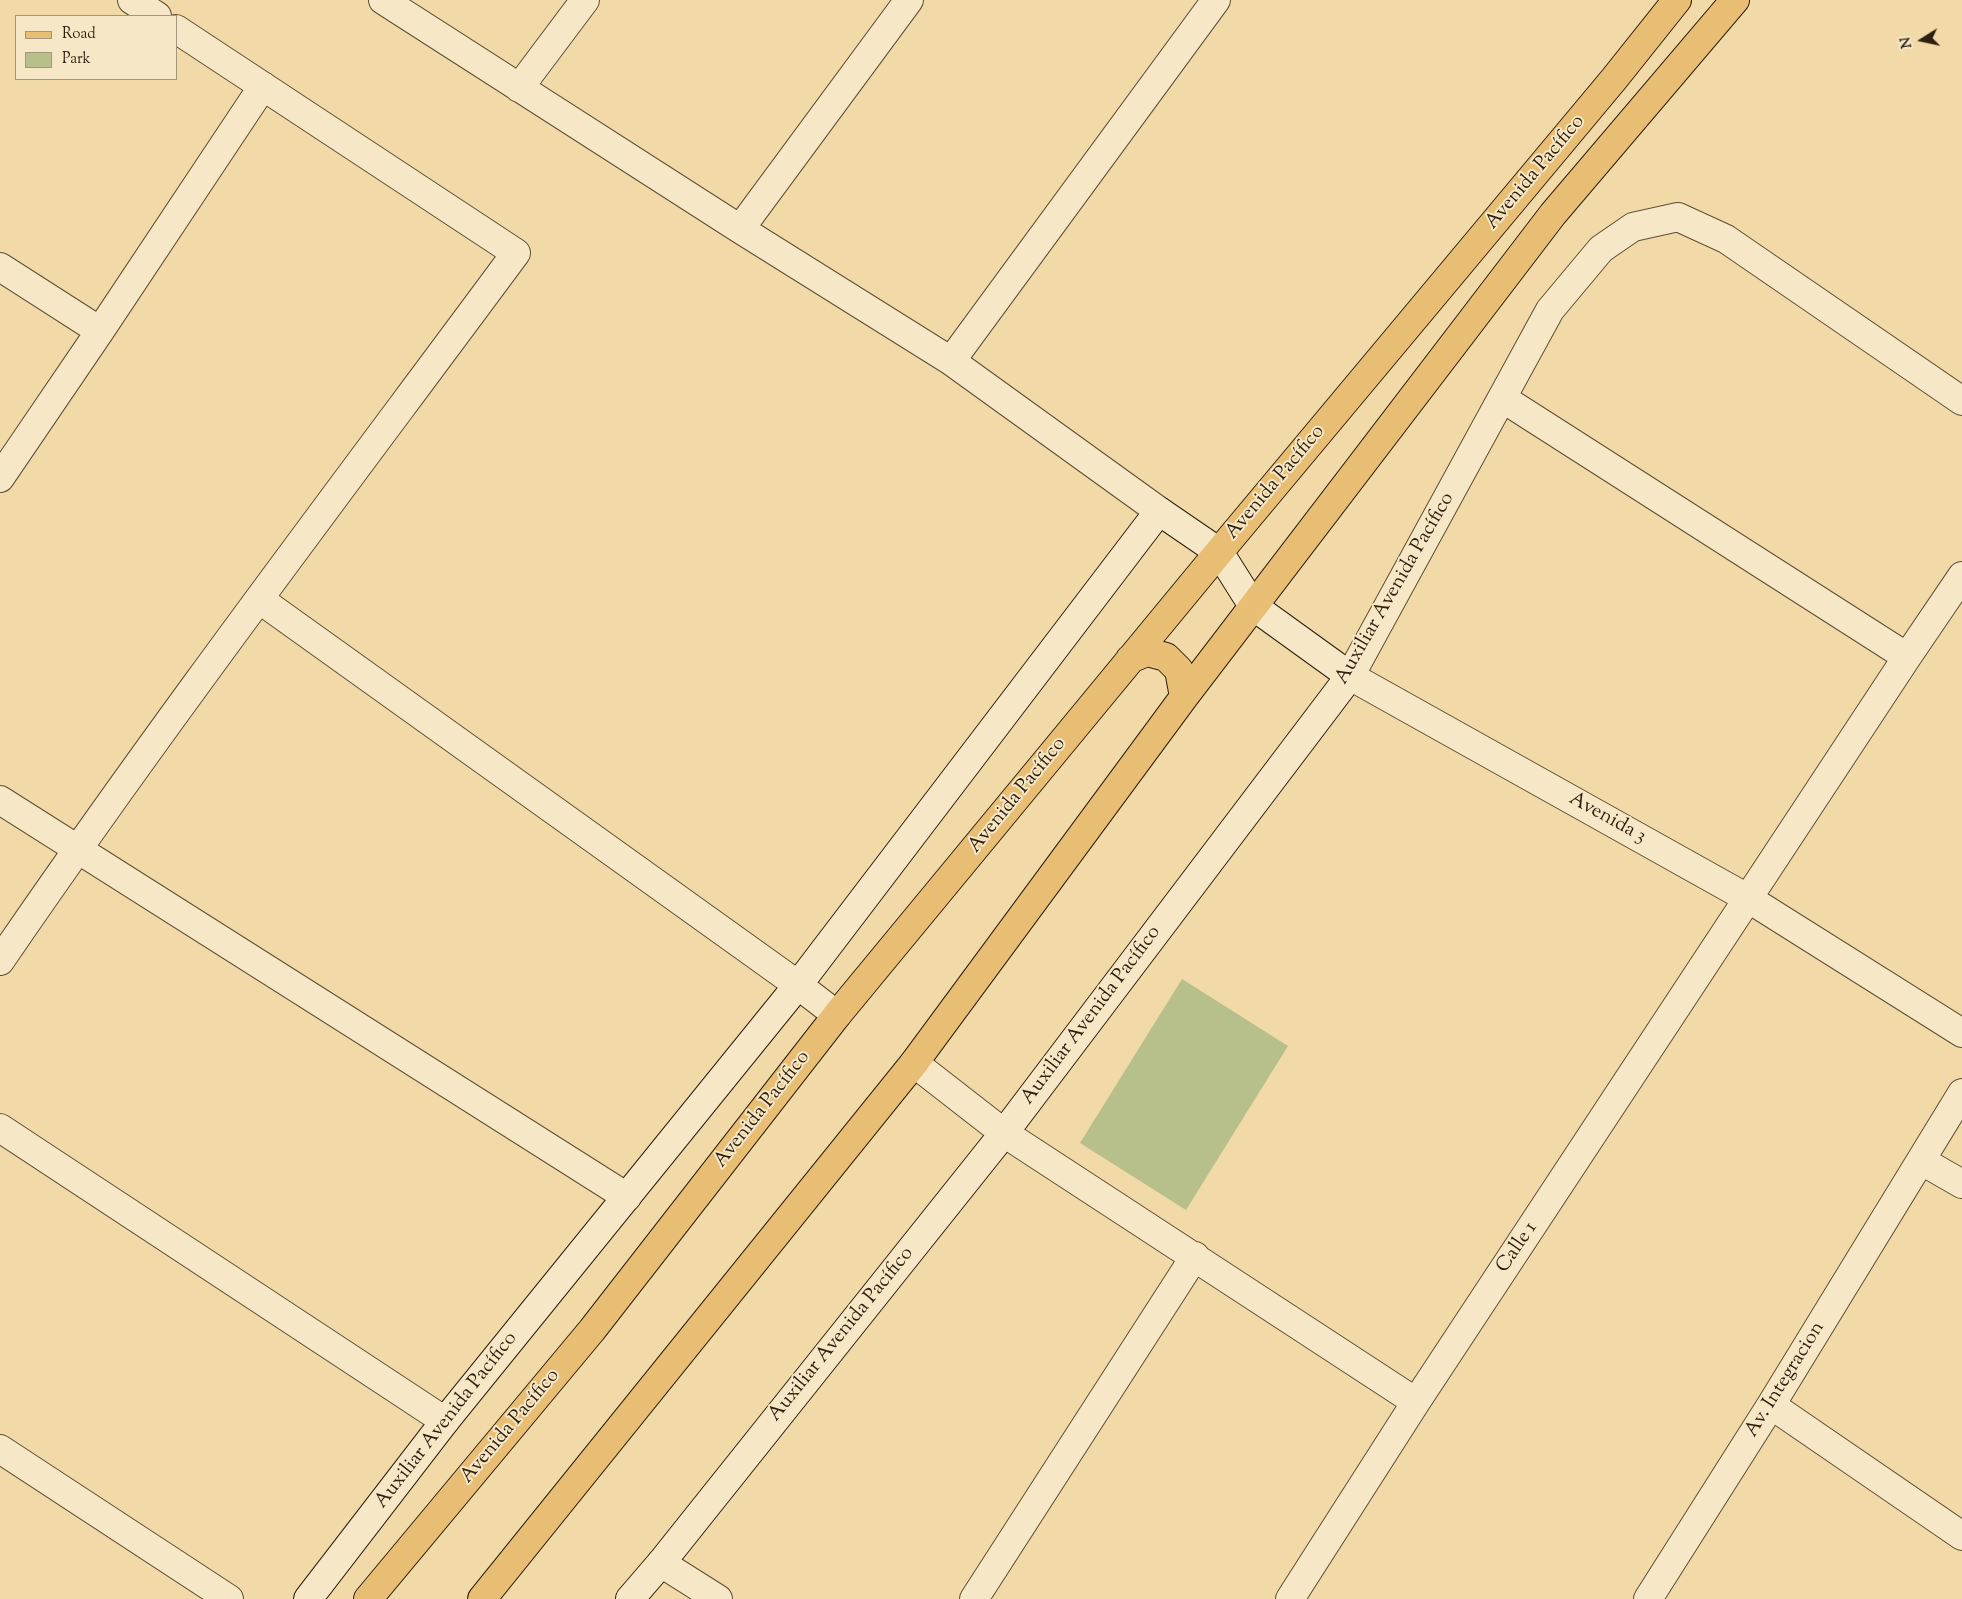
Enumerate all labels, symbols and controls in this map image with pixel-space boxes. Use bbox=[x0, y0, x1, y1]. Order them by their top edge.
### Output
legend bbox=[15, 15, 178, 80]
north arrow bbox=[1897, 15, 1947, 65]
text: Road bbox=[62, 24, 96, 45]
text: N bbox=[1896, 35, 1918, 50]
text: Park bbox=[62, 49, 91, 70]
street label: Avenida Pacífico bbox=[1481, 111, 1591, 235]
street label: Avenida Pacífico bbox=[1221, 421, 1331, 545]
street label: Auxiliar Avenida Pacífico bbox=[1331, 489, 1461, 689]
street label: Avenida Pacífico bbox=[964, 733, 1072, 859]
street label: Avenida 3 bbox=[1564, 788, 1650, 850]
street label: Auxiliar Avenida Pacífico bbox=[1017, 922, 1167, 1110]
street label: Avenida Pacífico bbox=[710, 1047, 816, 1173]
street label: Calle 1 bbox=[1492, 1218, 1544, 1278]
street label: Auxiliar Avenida Pacífico bbox=[764, 1243, 920, 1427]
street label: Av. Integracion bbox=[1741, 1318, 1831, 1442]
street label: Auxiliar Avenida Pacífico bbox=[371, 1328, 523, 1514]
street label: Avenida Pacífico bbox=[456, 1365, 566, 1489]

